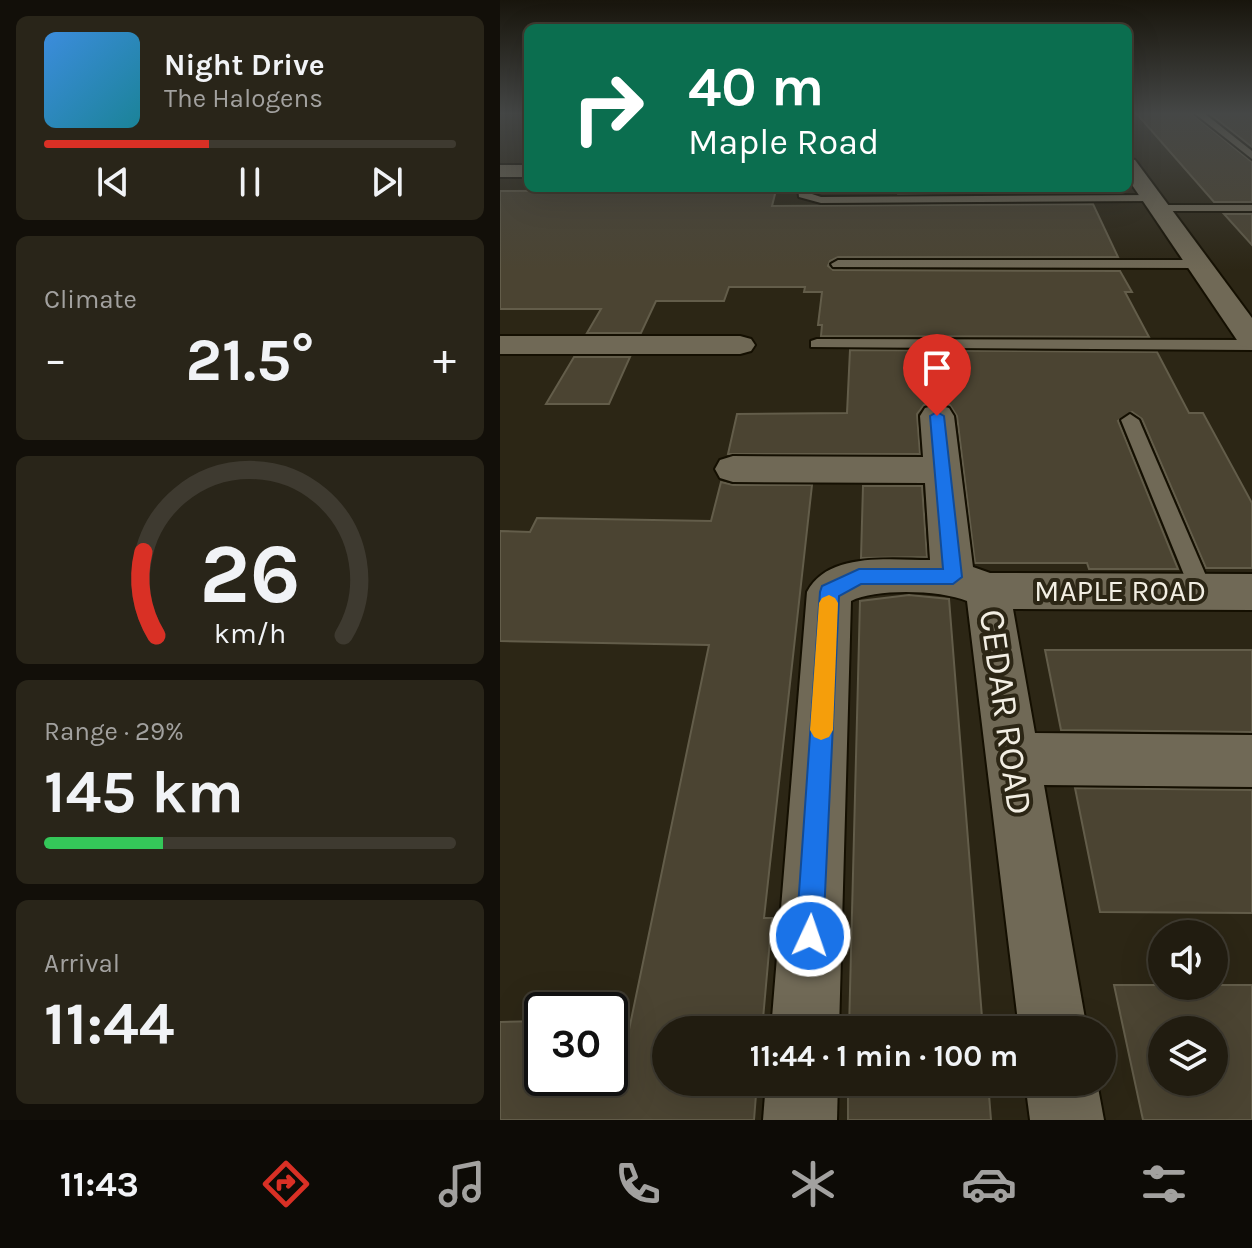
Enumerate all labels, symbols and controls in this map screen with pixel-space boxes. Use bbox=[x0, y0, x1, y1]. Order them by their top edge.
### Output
text: Night Drive bbox=[164, 47, 325, 83]
text: 40 m bbox=[688, 54, 824, 119]
icon: right bbox=[556, 56, 660, 160]
text: The Halogens bbox=[164, 83, 323, 114]
text: Maple Road bbox=[688, 121, 879, 163]
icon: previous bbox=[91, 160, 135, 204]
icon: pause bbox=[228, 160, 272, 204]
icon: next bbox=[365, 160, 409, 204]
text: Climate bbox=[44, 284, 137, 315]
text: 21.5° bbox=[186, 325, 314, 395]
text: − bbox=[44, 334, 67, 385]
text: + bbox=[433, 334, 456, 385]
pin bbox=[903, 334, 971, 416]
icon: arrive bbox=[915, 346, 959, 390]
text: 26 bbox=[200, 526, 300, 623]
street label: MAPLE ROAD bbox=[1034, 573, 1206, 609]
street label: CEDAR ROAD bbox=[971, 607, 1041, 817]
text: km/h bbox=[214, 617, 286, 650]
text: Range · 29% bbox=[44, 716, 184, 747]
text: 145 km bbox=[44, 757, 244, 827]
position arrow bbox=[768, 894, 852, 978]
map controls bbox=[1148, 920, 1228, 1096]
button: sound bbox=[1148, 920, 1228, 1000]
text: Arrival bbox=[44, 948, 120, 979]
text: 11:44 bbox=[44, 989, 174, 1059]
speed limit sign: 30 bbox=[524, 992, 628, 1096]
button: layers bbox=[1148, 1016, 1228, 1096]
text: 11:44 · 1 min · 100 m bbox=[750, 1038, 1018, 1074]
icon: directions bbox=[258, 1156, 314, 1212]
icon: music bbox=[434, 1156, 490, 1212]
icon: phone bbox=[610, 1156, 666, 1212]
icon: climate bbox=[785, 1156, 841, 1212]
icon: car bbox=[961, 1156, 1017, 1212]
icon: filters bbox=[1136, 1156, 1192, 1212]
text: 11:43 bbox=[60, 1163, 139, 1205]

